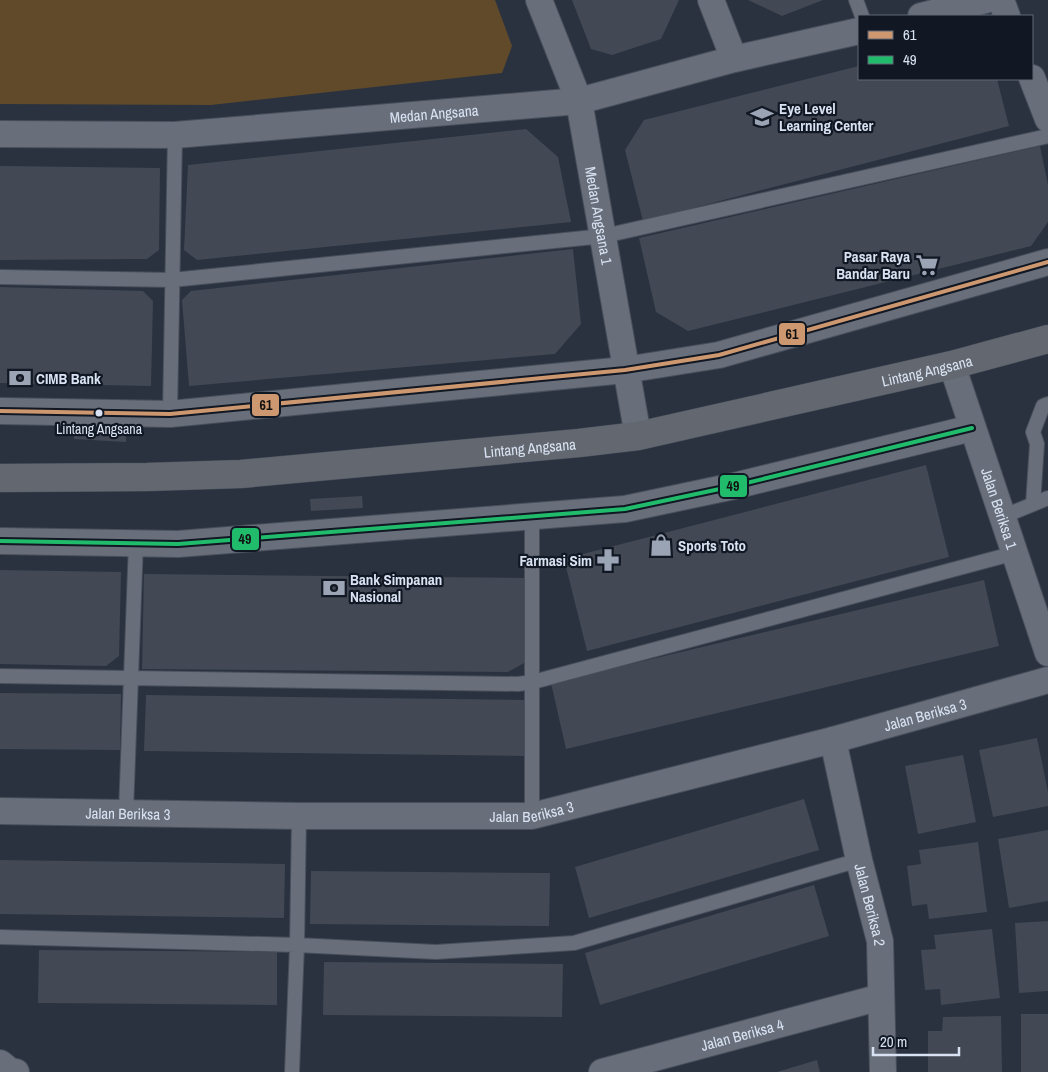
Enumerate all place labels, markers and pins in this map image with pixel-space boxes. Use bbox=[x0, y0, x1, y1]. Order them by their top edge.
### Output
place label: Eye Level Learning Center bbox=[779, 98, 874, 136]
school or university icon: Eye Level Learning Center bbox=[749, 104, 775, 130]
place label: Pasar Raya Bandar Baru bbox=[836, 246, 910, 284]
supermarket icon: Pasar Raya Bandar Baru bbox=[914, 252, 940, 278]
bank icon: CIMB Bank bbox=[7, 365, 33, 391]
place label: CIMB Bank bbox=[36, 368, 101, 389]
marker: Lintang Angsana bbox=[94, 408, 104, 418]
place label: Lintang Angsana bbox=[56, 420, 143, 438]
shop icon: Sports Toto bbox=[648, 532, 674, 558]
place label: Sports Toto bbox=[678, 535, 746, 556]
pharmacy icon: Farmasi Sim bbox=[595, 547, 621, 573]
place label: Farmasi Sim bbox=[519, 550, 592, 571]
place label: Bank Simpanan Nasional bbox=[350, 569, 442, 607]
bank icon: Bank Simpanan Nasional bbox=[321, 575, 347, 601]

